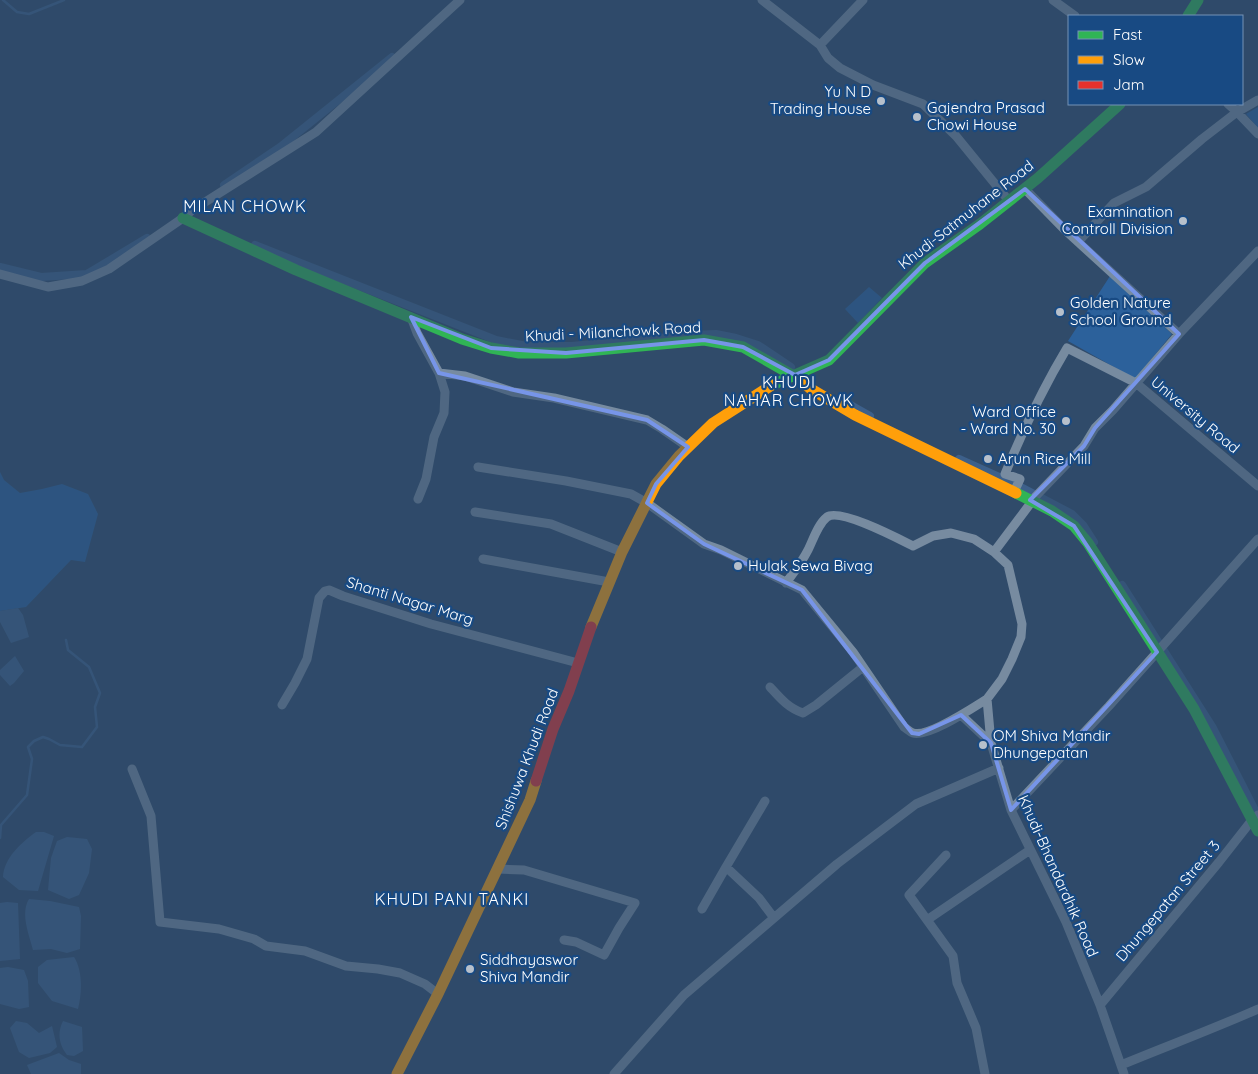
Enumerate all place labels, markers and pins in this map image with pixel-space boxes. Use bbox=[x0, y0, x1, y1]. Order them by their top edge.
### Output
place label: Yu N D Trading House bbox=[770, 82, 871, 118]
marker: Yu N D Trading House bbox=[875, 95, 887, 107]
place label: Gajendra Prasad Chowi House bbox=[927, 98, 1045, 134]
marker: Gajendra Prasad Chowi House bbox=[911, 111, 923, 123]
place label: Examination Controll Division bbox=[1062, 202, 1173, 238]
marker: Examination Controll Division bbox=[1177, 215, 1189, 227]
place label: Golden Nature School Ground bbox=[1070, 293, 1172, 329]
marker: Golden Nature School Ground bbox=[1054, 306, 1066, 318]
place label: Ward Office - Ward No. 30 bbox=[960, 402, 1056, 438]
marker: Ward Office - Ward No. 30 bbox=[1060, 415, 1072, 427]
place label: Arun Rice Mill bbox=[998, 449, 1091, 468]
marker: Arun Rice Mill bbox=[982, 453, 994, 465]
place label: Hulak Sewa Bivag bbox=[748, 556, 873, 575]
marker: Hulak Sewa Bivag bbox=[732, 560, 744, 572]
place label: OM Shiva Mandir Dhungepatan bbox=[993, 726, 1111, 762]
marker: OM Shiva Mandir Dhungepatan bbox=[977, 739, 989, 751]
place label: Siddhayaswor Shiva Mandir bbox=[480, 950, 578, 986]
marker: Siddhayaswor Shiva Mandir bbox=[464, 963, 476, 975]

